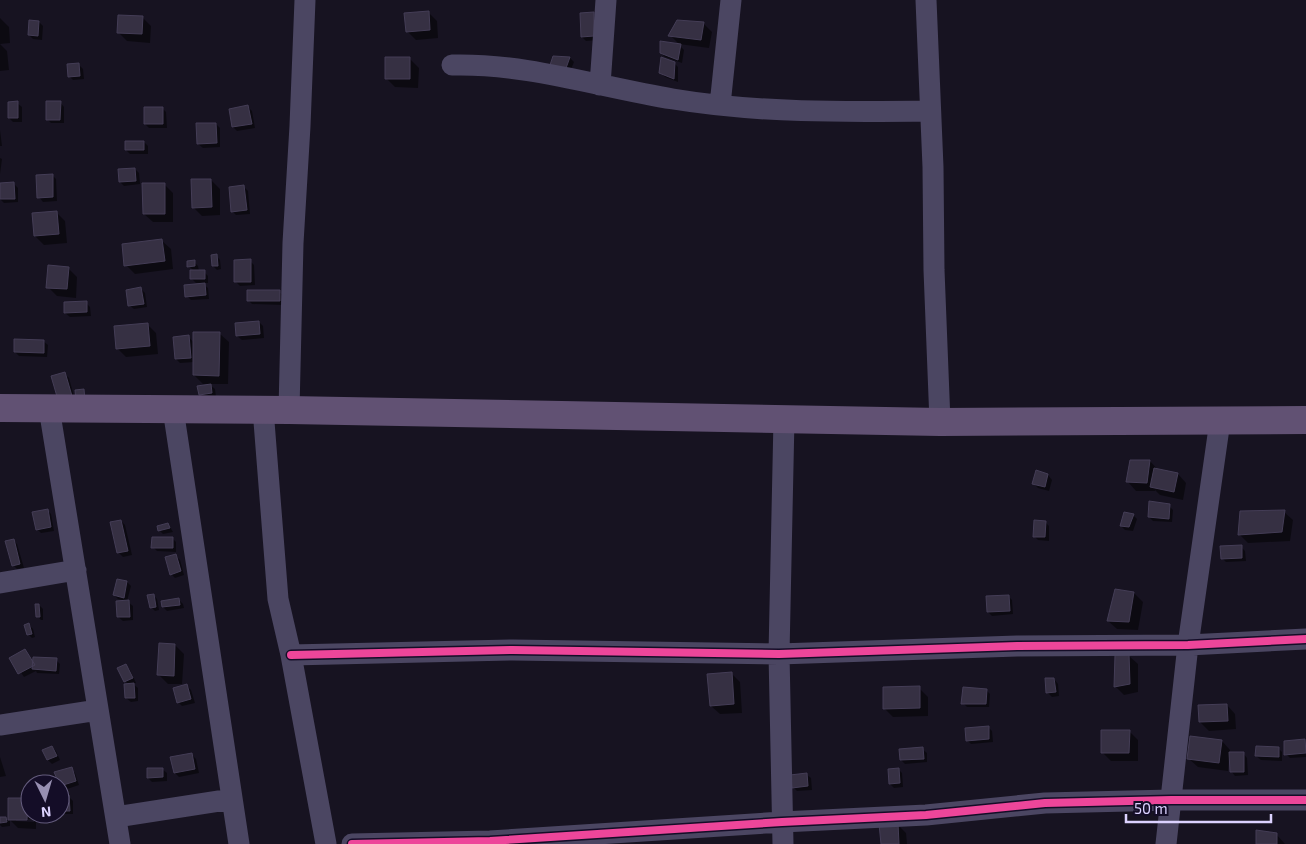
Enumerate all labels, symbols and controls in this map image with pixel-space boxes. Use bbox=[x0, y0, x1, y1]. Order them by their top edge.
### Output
north arrow bbox=[20, 774, 70, 824]
scale bar bbox=[1126, 792, 1271, 824]
text: 50 m bbox=[1134, 799, 1168, 817]
text: N bbox=[40, 804, 52, 821]

